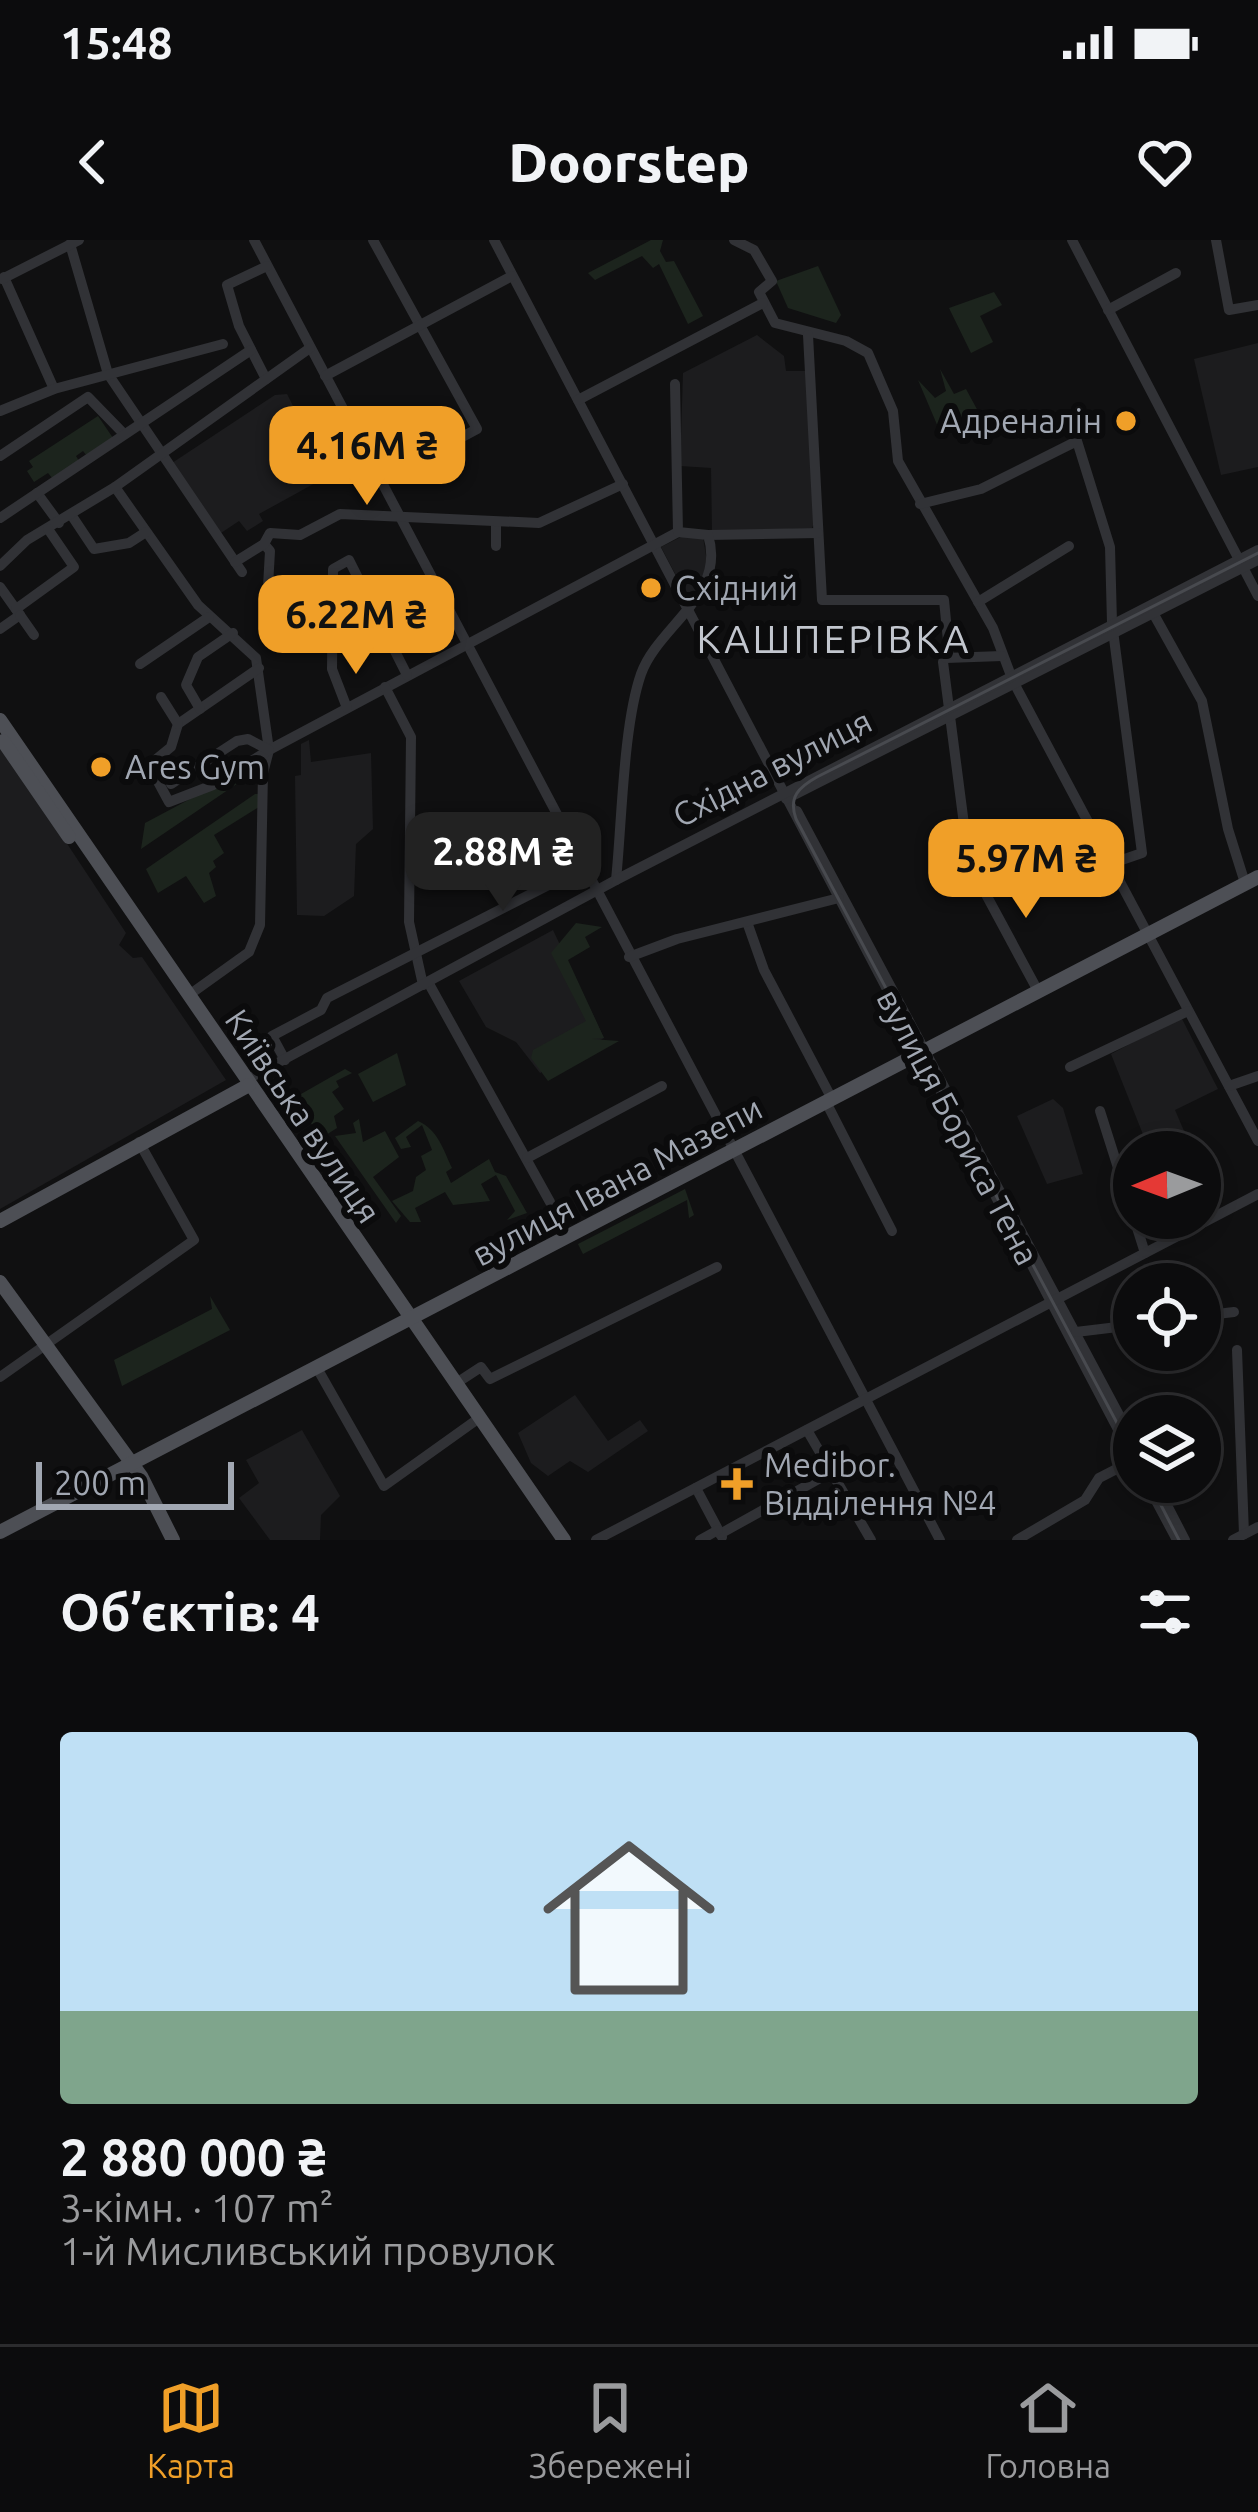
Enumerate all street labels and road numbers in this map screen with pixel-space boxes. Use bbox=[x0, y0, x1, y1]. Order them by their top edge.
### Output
street label: Східна вулиця bbox=[666, 702, 877, 833]
street label: вулиця Бориса Тена bbox=[870, 983, 1047, 1271]
street label: Київська вулиця bbox=[218, 1002, 388, 1229]
street label: вулиця Івана Мазепи bbox=[466, 1089, 768, 1273]

